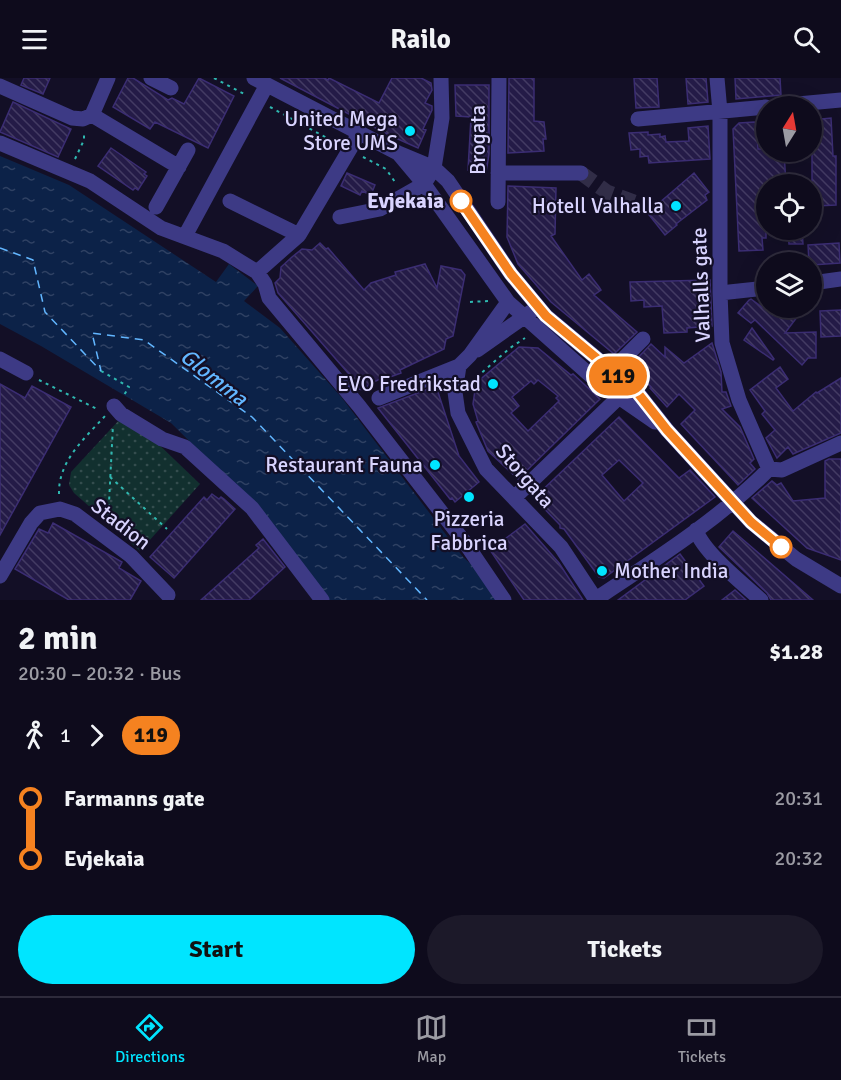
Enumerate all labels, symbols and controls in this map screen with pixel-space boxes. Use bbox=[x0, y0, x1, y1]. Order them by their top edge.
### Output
icon: menu bbox=[18, 23, 51, 56]
text: Railo bbox=[390, 23, 451, 56]
icon: search bbox=[790, 23, 823, 56]
north arrow bbox=[756, 96, 822, 162]
map controls bbox=[756, 96, 822, 318]
street label: Brogata bbox=[465, 105, 491, 175]
place label: United Mega Store UMS bbox=[284, 106, 398, 156]
marker: United Mega Store UMS bbox=[403, 124, 417, 138]
button: locate bbox=[756, 174, 822, 240]
place label: Evjekaia bbox=[367, 188, 444, 214]
marker: Evjekaia bbox=[450, 190, 472, 212]
place label: Hotell Valhalla bbox=[532, 193, 664, 219]
marker: Hotell Valhalla bbox=[669, 199, 683, 213]
street label: Valhalls gate bbox=[686, 227, 716, 343]
button: layers bbox=[756, 252, 822, 318]
water label: Glomma bbox=[175, 342, 254, 412]
line badge: 119 bbox=[584, 356, 652, 396]
text: 119 bbox=[601, 363, 635, 389]
place label: EVO Fredrikstad bbox=[337, 371, 481, 397]
marker: EVO Fredrikstad bbox=[486, 377, 500, 391]
street label: Storgata bbox=[490, 438, 560, 514]
place label: Restaurant Fauna bbox=[265, 452, 423, 478]
marker: Restaurant Fauna bbox=[428, 458, 442, 472]
marker: Pizzeria Fabbrica bbox=[462, 490, 476, 504]
street label: Stadion bbox=[86, 493, 156, 555]
place label: Pizzeria Fabbrica bbox=[430, 506, 508, 556]
unlabelled marker bbox=[770, 536, 792, 558]
place label: Mother India bbox=[614, 558, 728, 584]
marker: Mother India bbox=[595, 564, 609, 578]
text: 2 min bbox=[18, 618, 98, 659]
text: $1.28 bbox=[769, 638, 823, 665]
text: 20:30 – 20:32 · Bus bbox=[18, 661, 181, 686]
icon: walk bbox=[18, 719, 51, 752]
icon: forward bbox=[80, 719, 113, 752]
text: 119 bbox=[134, 722, 168, 748]
text: 1 bbox=[60, 723, 71, 748]
text: Farmanns gate bbox=[64, 785, 205, 812]
text: 20:31 bbox=[774, 786, 823, 811]
text: Evjekaia bbox=[64, 845, 145, 872]
text: 20:32 bbox=[774, 846, 823, 871]
button: Start bbox=[18, 915, 415, 984]
button: Tickets bbox=[427, 915, 823, 984]
tab: Directions bbox=[115, 1011, 185, 1067]
tab: Map bbox=[415, 1011, 448, 1067]
tab: Tickets bbox=[678, 1011, 726, 1067]

